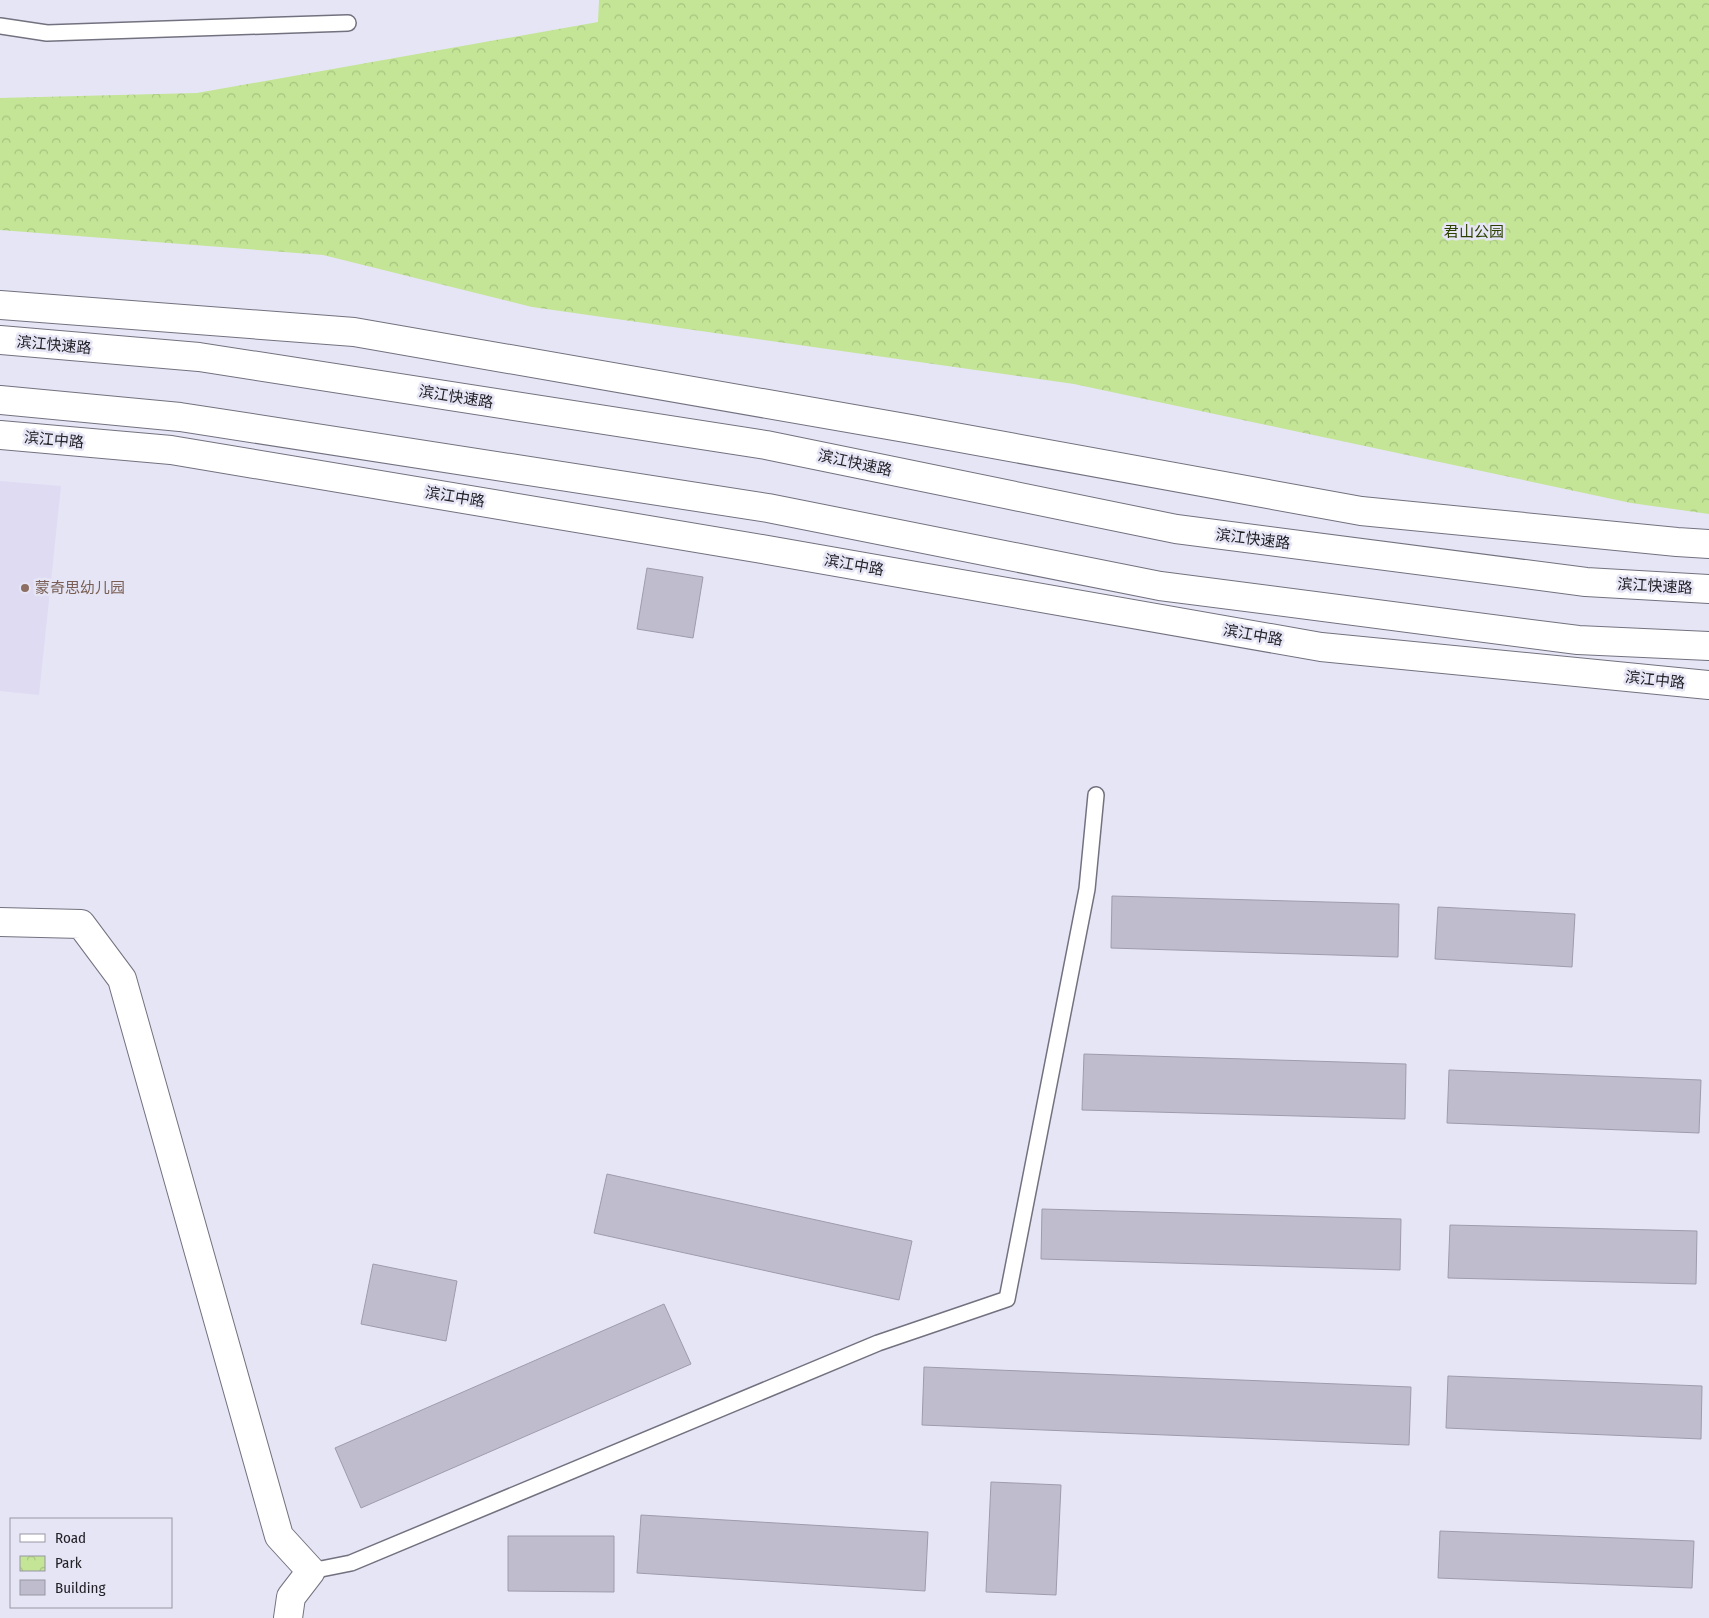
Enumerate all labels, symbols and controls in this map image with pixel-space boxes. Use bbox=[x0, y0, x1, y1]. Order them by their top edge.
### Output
park label: 君山公园 bbox=[1444, 223, 1504, 241]
street label: 滨江快速路 bbox=[16, 333, 92, 357]
street label: 滨江快速路 bbox=[418, 382, 494, 412]
street label: 滨江中路 bbox=[23, 428, 85, 452]
street label: 滨江快速路 bbox=[816, 446, 894, 480]
street label: 滨江中路 bbox=[424, 483, 486, 511]
street label: 滨江快速路 bbox=[1215, 525, 1291, 553]
street label: 滨江中路 bbox=[823, 551, 885, 579]
street label: 滨江快速路 bbox=[1617, 575, 1693, 597]
place label: 蒙奇思幼儿园 bbox=[35, 579, 125, 597]
marker: 蒙奇思幼儿园 bbox=[19, 582, 31, 594]
street label: 滨江中路 bbox=[1222, 621, 1284, 649]
street label: 滨江中路 bbox=[1624, 668, 1686, 692]
legend bbox=[10, 1518, 172, 1608]
text: Road bbox=[55, 1529, 86, 1547]
text: Park bbox=[55, 1554, 82, 1572]
text: Building bbox=[55, 1579, 106, 1597]

